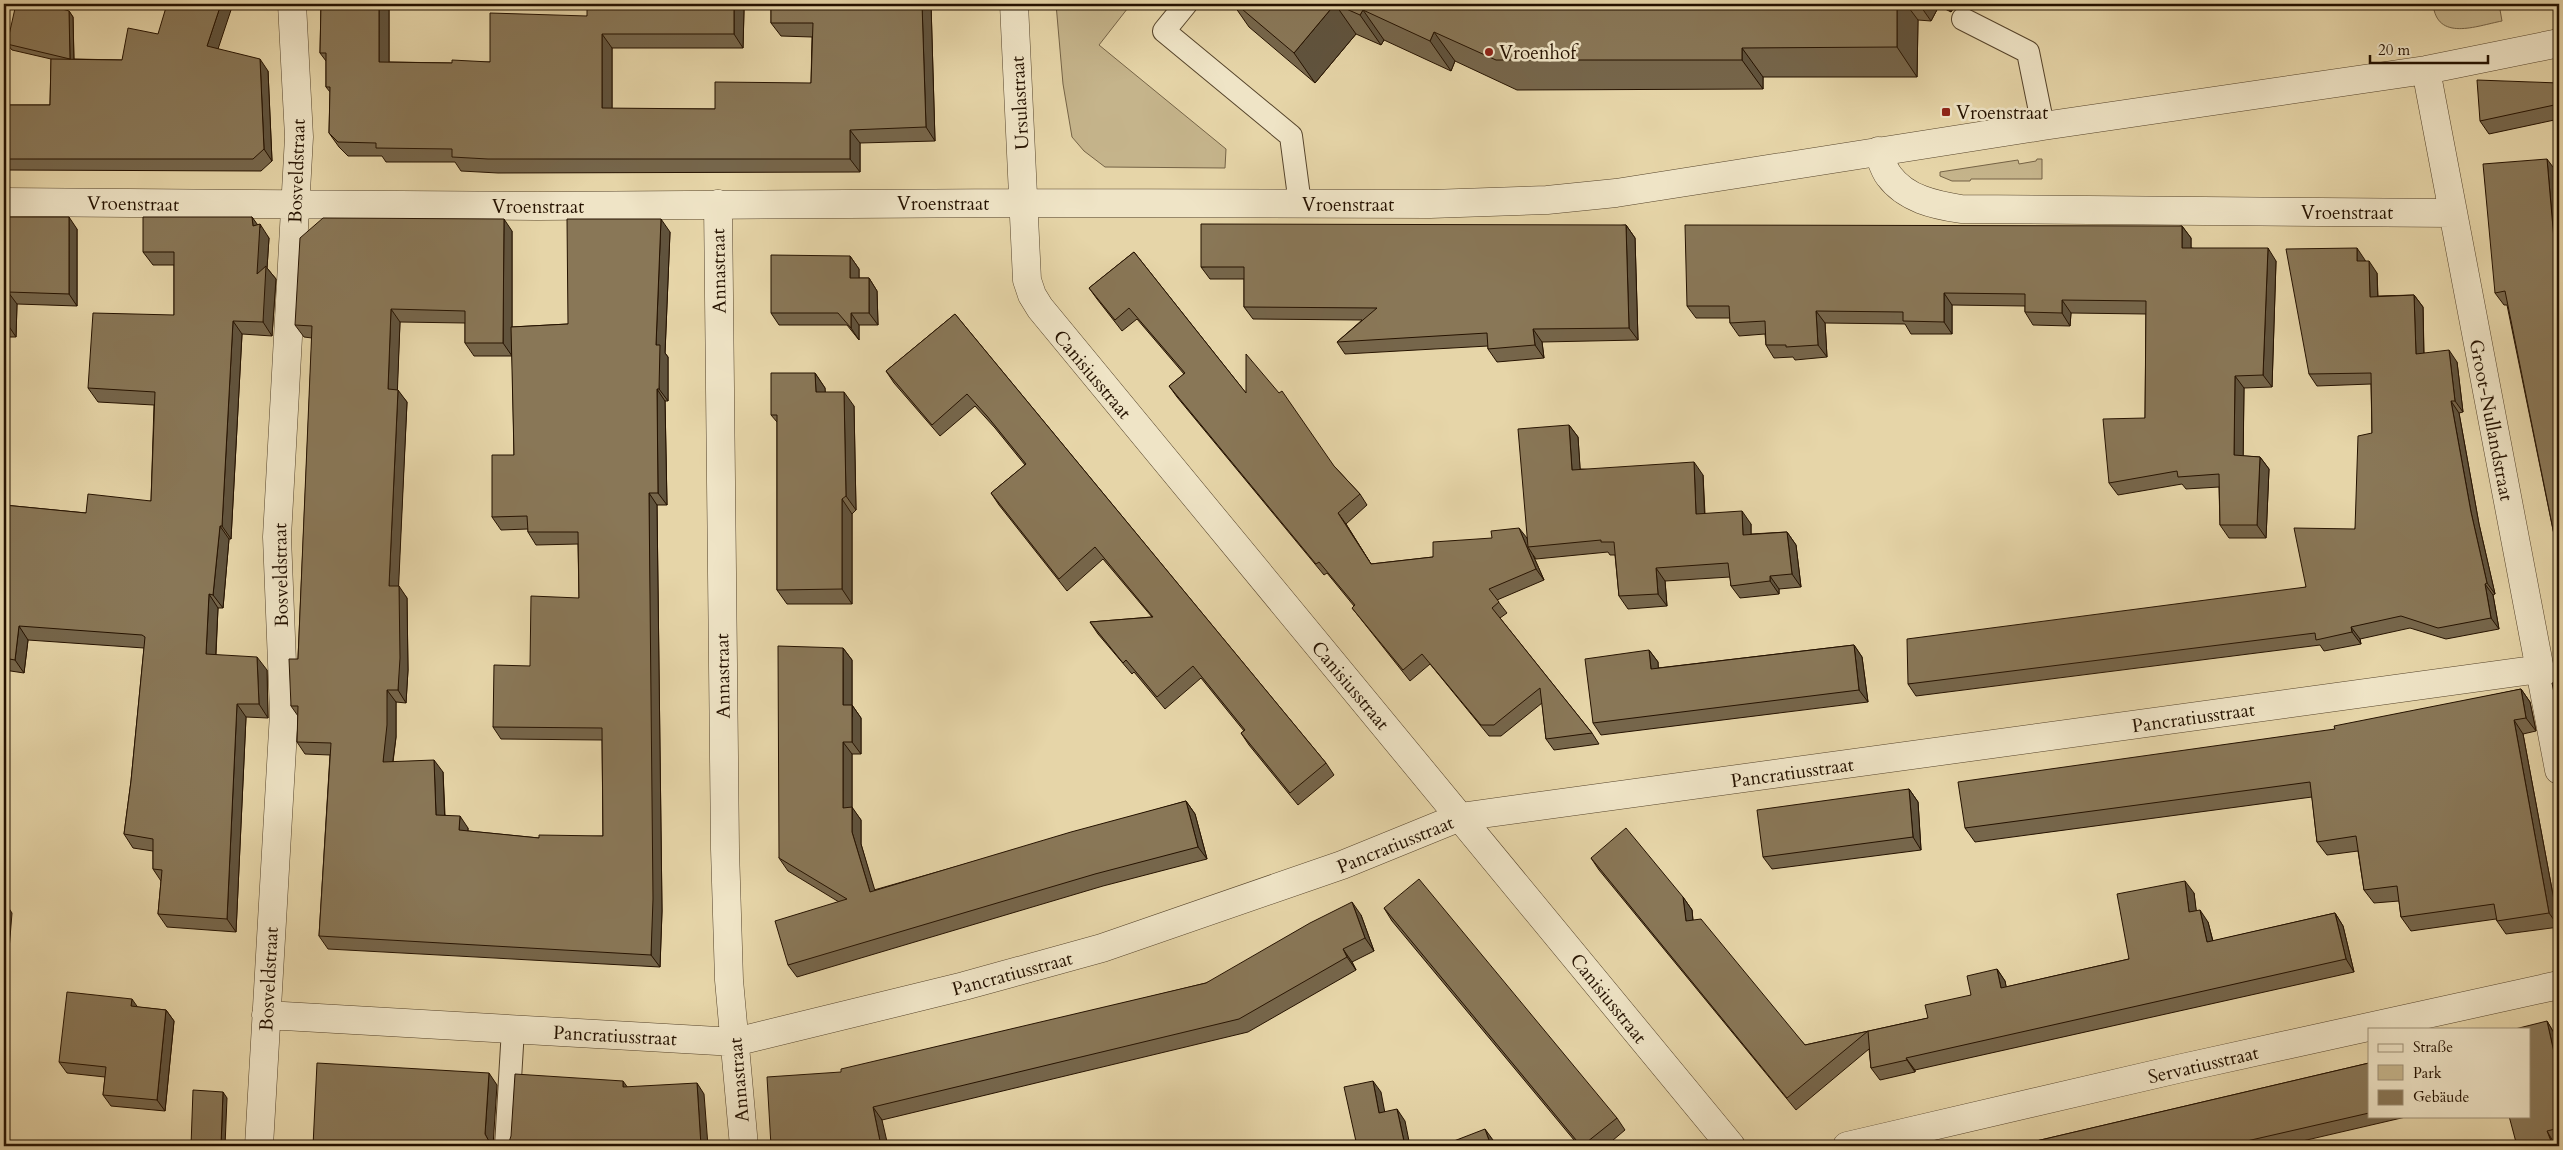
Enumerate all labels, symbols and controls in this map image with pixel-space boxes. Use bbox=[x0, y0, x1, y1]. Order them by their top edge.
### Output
scale bar bbox=[2370, 32, 2488, 64]
place label: Vroenhof bbox=[1499, 40, 1579, 66]
text: 20 m bbox=[2378, 40, 2410, 60]
marker: Vroenhof bbox=[1483, 46, 1495, 58]
street label: Ursulastraat bbox=[1005, 55, 1035, 151]
place label: Vroenstraat bbox=[1956, 100, 2048, 126]
marker: Vroenstraat bbox=[1940, 106, 1952, 118]
street label: Bosveldstraat bbox=[282, 118, 312, 224]
street label: Vroenstraat bbox=[87, 190, 179, 218]
street label: Vroenstraat bbox=[897, 191, 989, 217]
street label: Vroenstraat bbox=[1302, 192, 1394, 218]
street label: Vroenstraat bbox=[492, 194, 584, 220]
street label: Vroenstraat bbox=[2301, 200, 2393, 226]
street label: Annastraat bbox=[705, 228, 733, 314]
street label: Canisiusstraat bbox=[1047, 325, 1137, 425]
street label: Groot-Nullandstraat bbox=[2463, 337, 2519, 503]
street label: Bosveldstraat bbox=[267, 523, 295, 627]
street label: Annastraat bbox=[709, 633, 737, 719]
street label: Canisiusstraat bbox=[1305, 636, 1395, 736]
street label: Pancratiusstraat bbox=[2130, 696, 2256, 739]
street label: Pancratiusstraat bbox=[1729, 751, 1855, 794]
street label: Pancratiusstraat bbox=[1333, 810, 1458, 880]
street label: Bosveldstraat bbox=[253, 926, 285, 1032]
street label: Pancratiusstraat bbox=[949, 945, 1075, 1003]
street label: Canisiusstraat bbox=[1564, 948, 1653, 1049]
street label: Pancratiusstraat bbox=[552, 1020, 677, 1052]
legend bbox=[2368, 1028, 2530, 1118]
street label: Annastraat bbox=[722, 1036, 756, 1123]
text: Straße bbox=[2413, 1037, 2453, 1057]
street label: Servatiusstraat bbox=[2145, 1040, 2261, 1090]
text: Park bbox=[2413, 1063, 2442, 1083]
text: Gebäude bbox=[2413, 1087, 2470, 1107]

